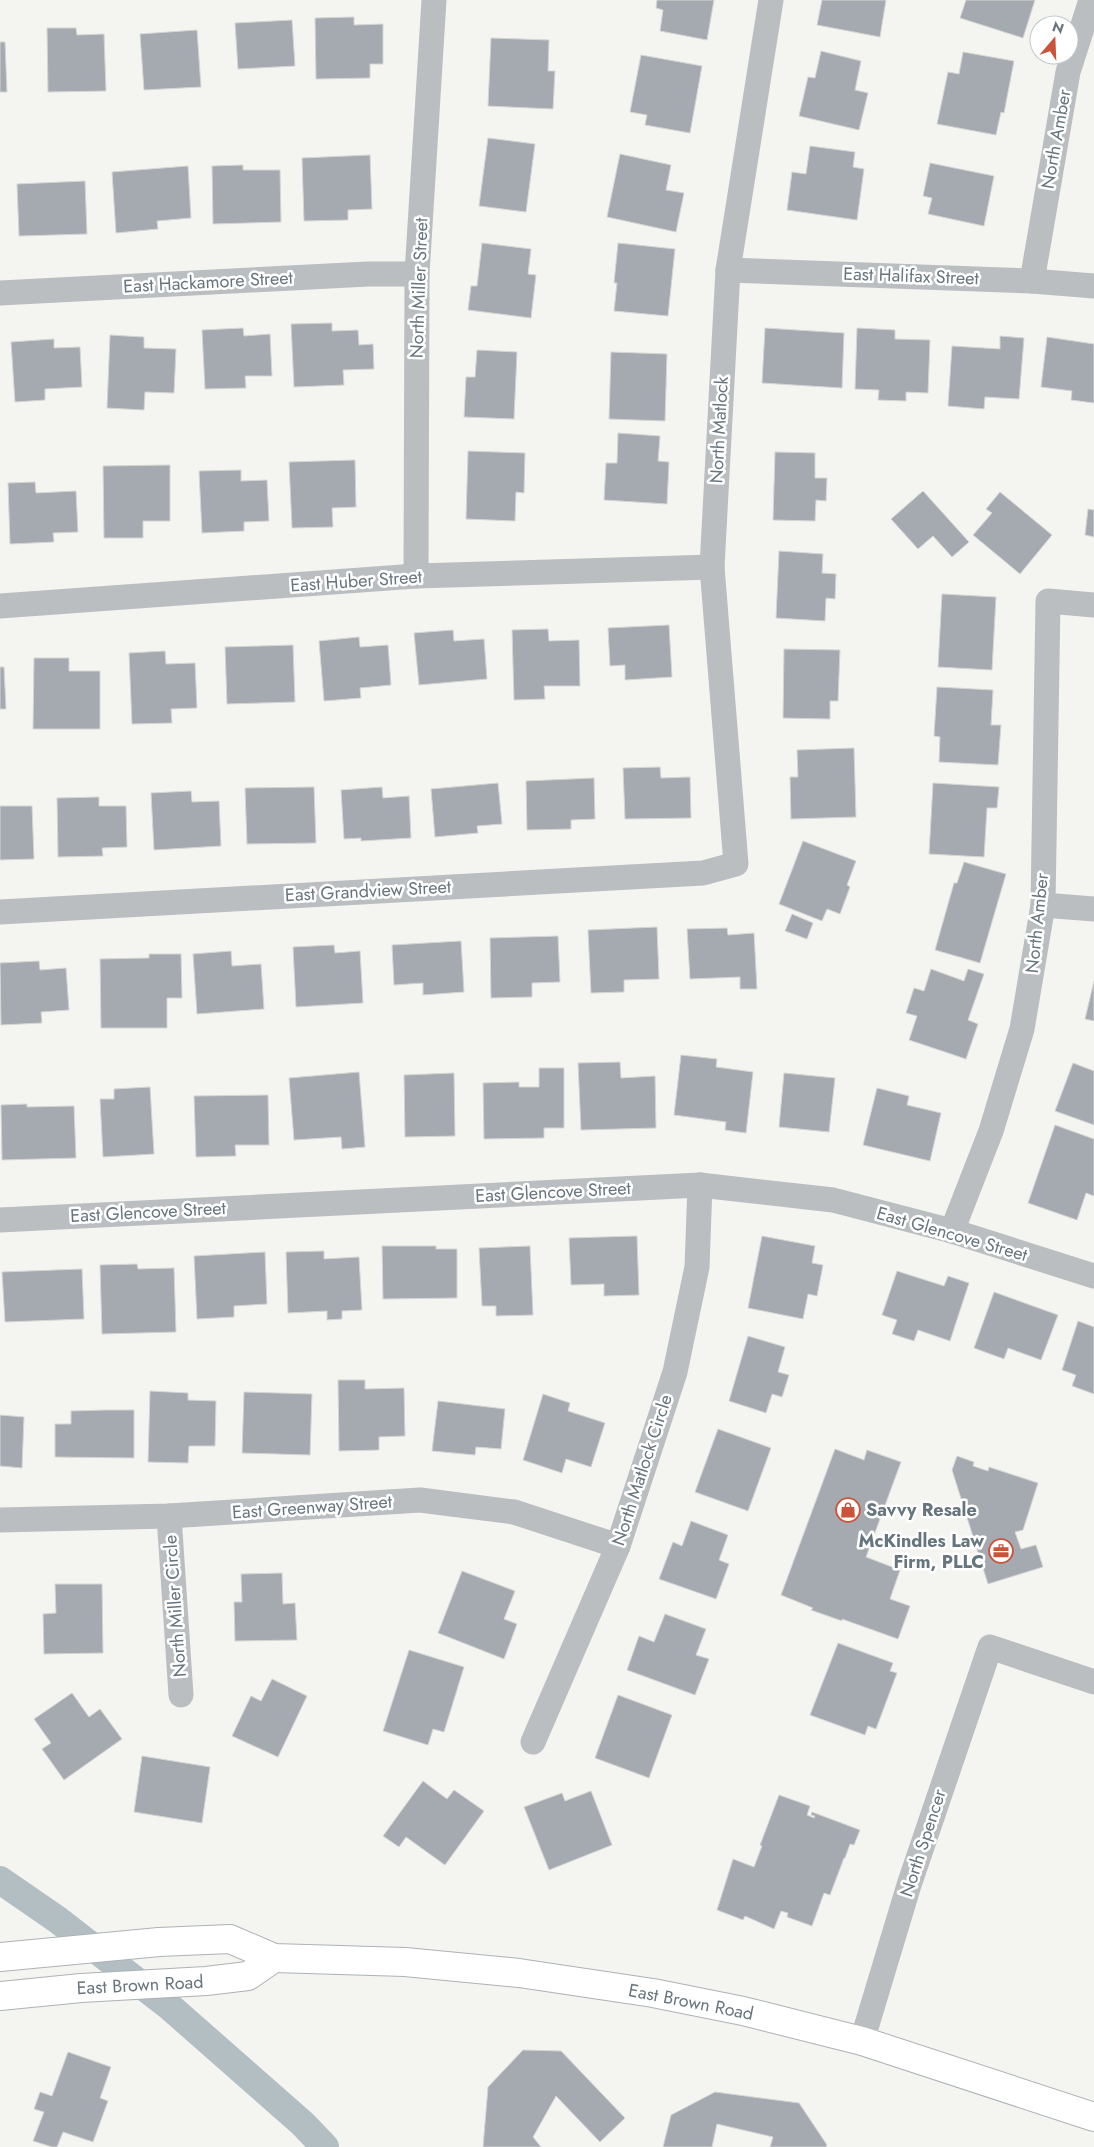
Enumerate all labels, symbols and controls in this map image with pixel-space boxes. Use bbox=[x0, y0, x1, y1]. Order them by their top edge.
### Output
north arrow bbox=[1029, 15, 1079, 65]
text: N bbox=[1050, 16, 1067, 39]
street label: North Amber bbox=[1034, 86, 1078, 191]
street label: North Miller Street bbox=[404, 217, 434, 359]
street label: East Halifax Street bbox=[843, 261, 980, 291]
street label: East Hackamore Street bbox=[123, 265, 294, 299]
street label: North Matlock bbox=[703, 376, 735, 484]
street label: East Huber Street bbox=[289, 563, 423, 599]
street label: North Amber bbox=[1019, 871, 1055, 974]
street label: East Grandview Street bbox=[284, 874, 452, 908]
street label: East Glencove Street bbox=[475, 1175, 632, 1209]
street label: East Glencove Street bbox=[70, 1195, 227, 1229]
street label: East Glencove Street bbox=[874, 1200, 1031, 1268]
street label: North Matlock Circle bbox=[605, 1391, 679, 1549]
street label: East Greenway Street bbox=[231, 1488, 394, 1526]
shop icon: Savvy Resale bbox=[835, 1497, 861, 1523]
place label: Savvy Resale bbox=[866, 1497, 977, 1523]
place label: McKindles Law Firm, PLLC bbox=[858, 1528, 984, 1575]
street label: North Miller Circle bbox=[157, 1534, 193, 1678]
office icon: McKindles Law Firm, PLLC bbox=[988, 1538, 1014, 1564]
street label: North Spencer bbox=[893, 1785, 953, 1900]
street label: East Brown Road bbox=[76, 1969, 204, 2001]
street label: East Brown Road bbox=[626, 1977, 756, 2027]

